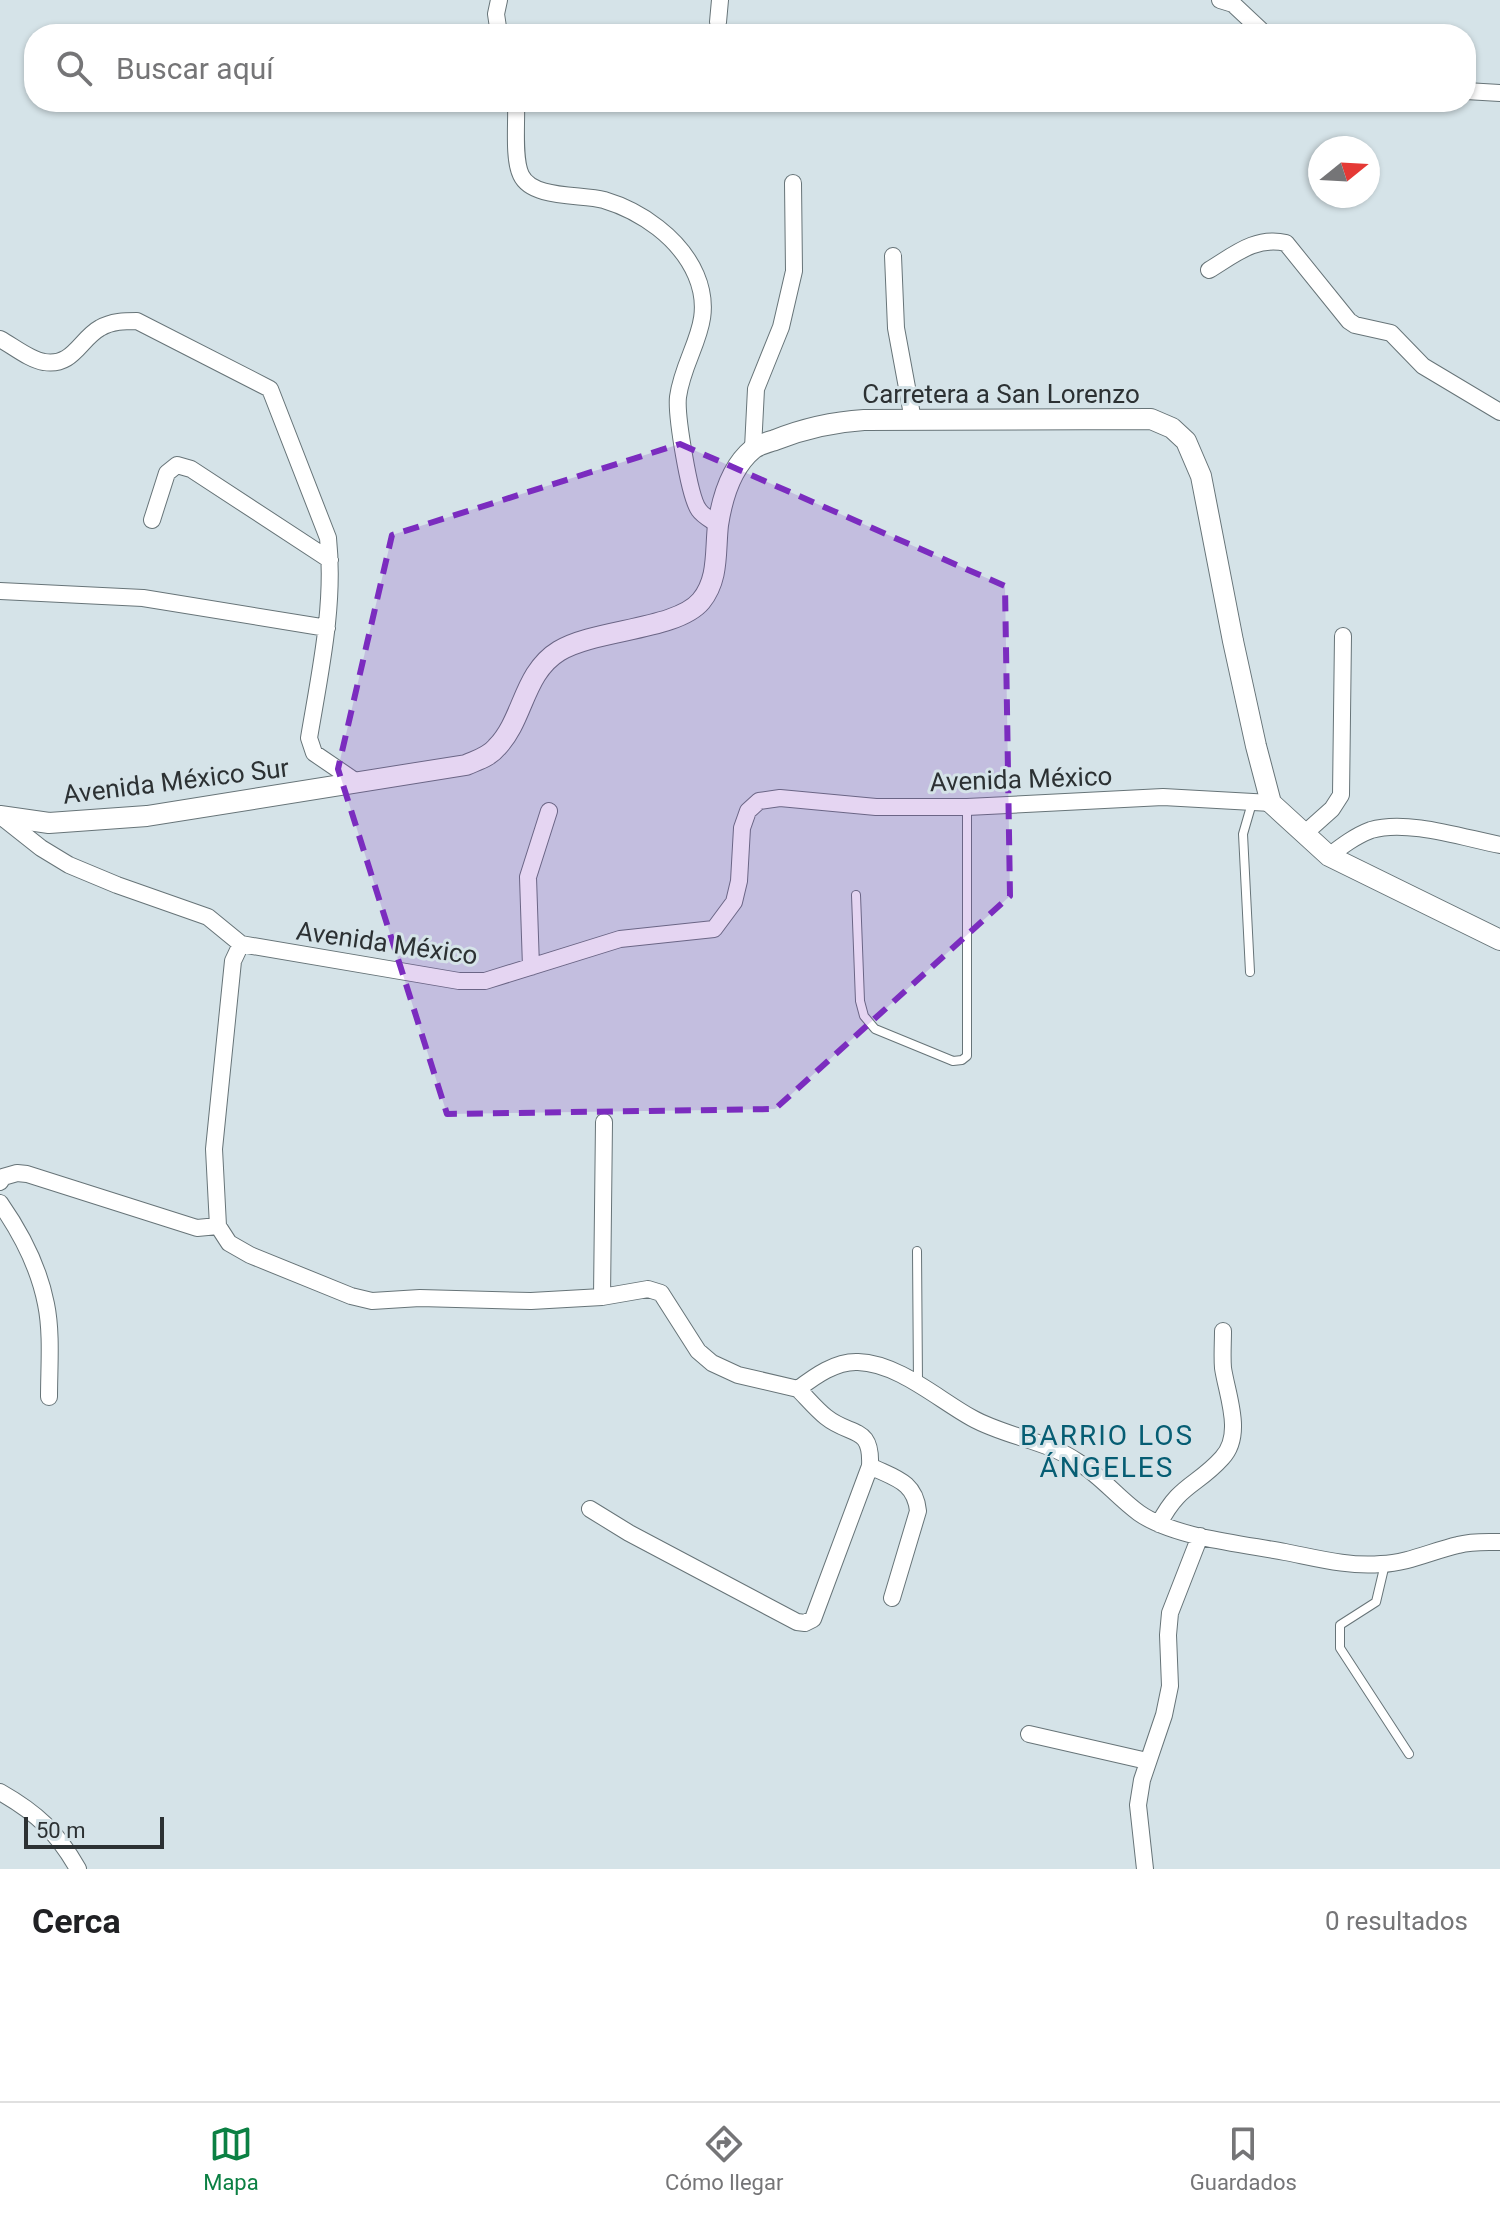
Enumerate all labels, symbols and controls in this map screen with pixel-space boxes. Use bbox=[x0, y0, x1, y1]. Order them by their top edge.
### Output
search box bbox=[24, 24, 1476, 112]
icon: search bbox=[52, 46, 96, 90]
text: Buscar aquí bbox=[116, 51, 274, 86]
north arrow bbox=[1308, 136, 1380, 208]
street label: Carretera a San Lorenzo bbox=[862, 379, 1140, 409]
street label: Avenida México Sur bbox=[61, 752, 291, 810]
street label: Avenida México bbox=[929, 761, 1113, 797]
street label: Avenida México bbox=[294, 915, 480, 971]
district label: BARRIO LOS ÁNGELES bbox=[1020, 1419, 1194, 1484]
scale bar bbox=[24, 1813, 164, 1849]
text: 50 m bbox=[36, 1818, 85, 1843]
text: Cerca bbox=[32, 1901, 121, 1941]
text: 0 resultados bbox=[1325, 1906, 1468, 1936]
tab: Mapa bbox=[203, 2122, 259, 2195]
tab: Cómo llegar bbox=[665, 2122, 783, 2195]
tab: Guardados bbox=[1190, 2122, 1297, 2195]

